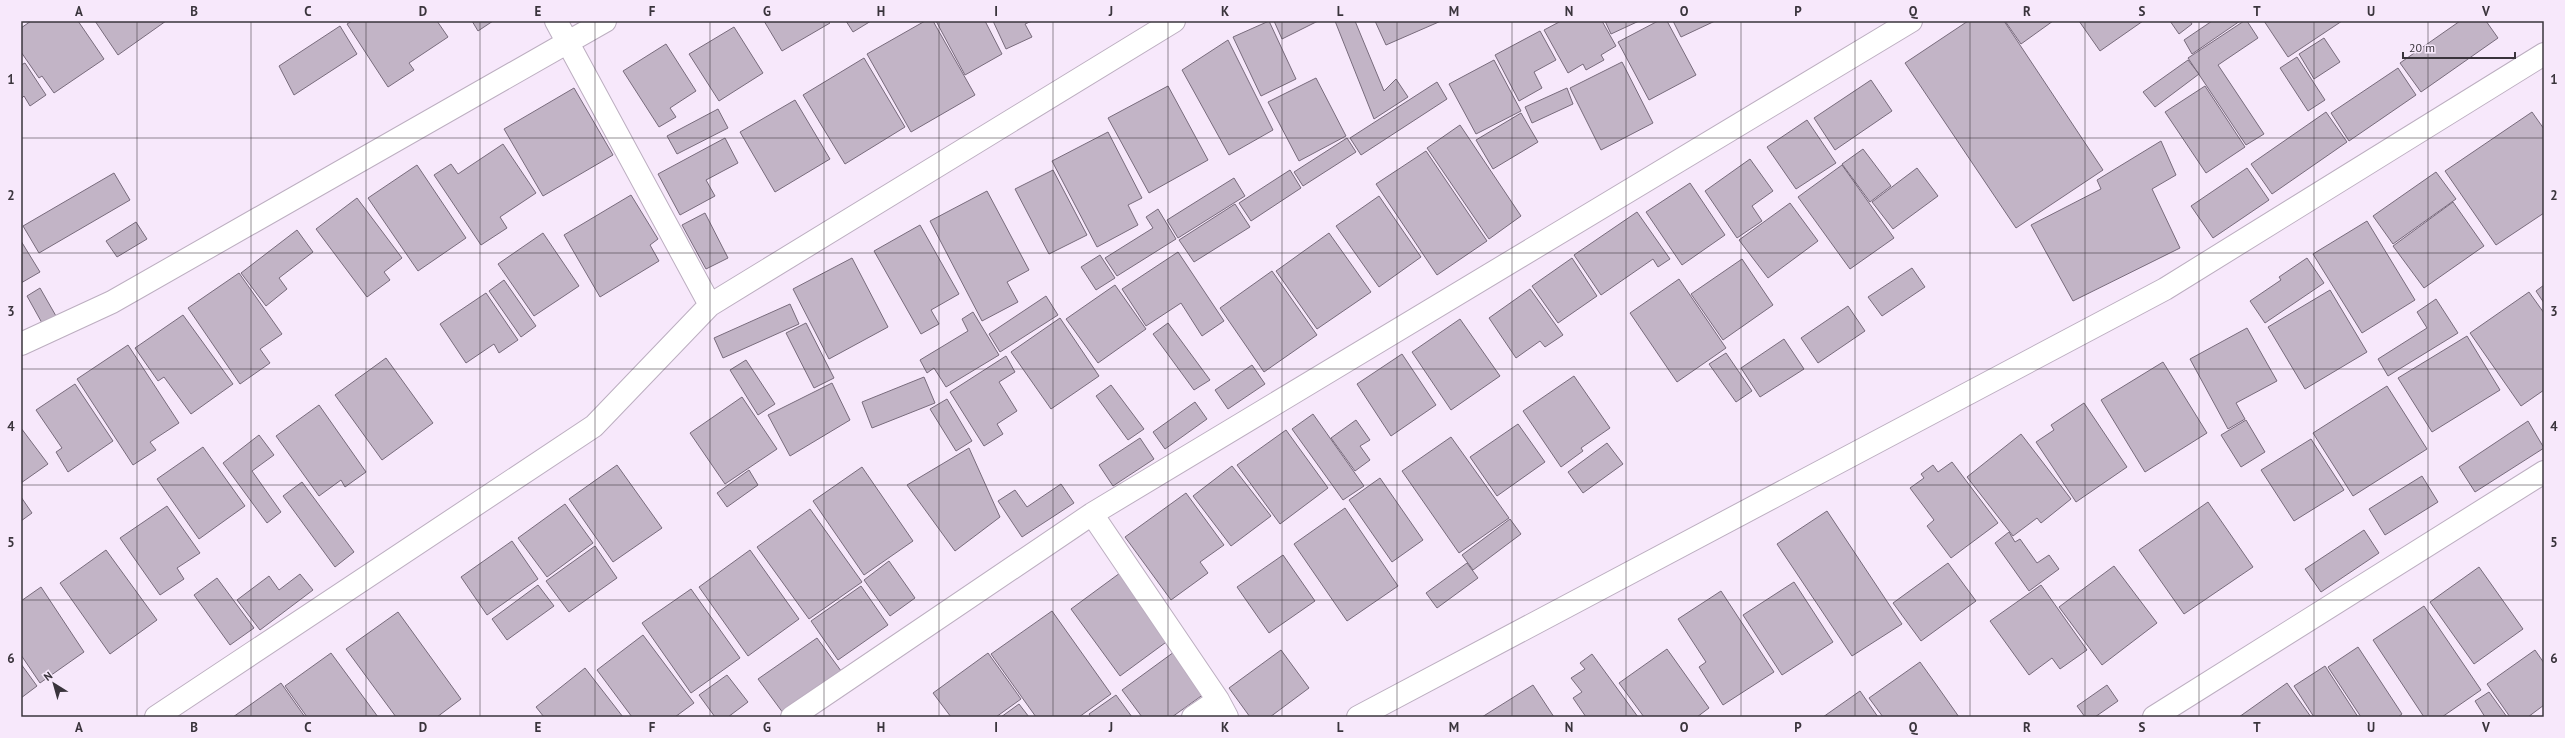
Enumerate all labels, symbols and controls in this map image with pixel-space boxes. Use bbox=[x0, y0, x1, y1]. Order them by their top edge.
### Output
text: A bbox=[75, 3, 83, 20]
text: B bbox=[190, 3, 198, 20]
text: C bbox=[304, 3, 312, 20]
text: D bbox=[419, 3, 427, 20]
text: E bbox=[535, 3, 542, 20]
text: F bbox=[649, 3, 656, 20]
text: G bbox=[763, 3, 771, 20]
text: H bbox=[877, 3, 885, 20]
text: I bbox=[994, 3, 998, 20]
text: J bbox=[1108, 3, 1113, 20]
text: K bbox=[1221, 3, 1229, 20]
text: L bbox=[1337, 3, 1344, 20]
text: M bbox=[1449, 3, 1459, 20]
text: N bbox=[1565, 3, 1573, 20]
text: O bbox=[1680, 3, 1689, 20]
text: P bbox=[1794, 3, 1802, 20]
text: Q bbox=[1909, 3, 1919, 20]
text: R bbox=[2023, 3, 2031, 20]
text: S bbox=[2139, 3, 2146, 20]
text: T bbox=[2253, 3, 2261, 20]
text: U bbox=[2367, 3, 2375, 20]
text: V bbox=[2481, 3, 2490, 20]
scale bar bbox=[2403, 34, 2515, 60]
text: 20 m bbox=[2409, 40, 2435, 55]
text: 1 bbox=[7, 71, 15, 88]
text: 1 bbox=[2550, 71, 2558, 88]
text: 2 bbox=[7, 187, 15, 204]
text: 2 bbox=[2550, 187, 2558, 204]
text: 3 bbox=[7, 303, 15, 320]
text: 3 bbox=[2550, 303, 2558, 320]
text: 4 bbox=[7, 418, 15, 435]
text: 4 bbox=[2550, 418, 2558, 435]
text: 5 bbox=[7, 534, 15, 551]
text: 5 bbox=[2550, 534, 2558, 551]
text: 6 bbox=[7, 650, 15, 667]
text: 6 bbox=[2550, 650, 2558, 667]
north arrow bbox=[34, 664, 74, 704]
text: N bbox=[41, 668, 55, 684]
text: A bbox=[75, 719, 83, 736]
text: B bbox=[190, 719, 198, 736]
text: C bbox=[304, 719, 312, 736]
text: D bbox=[419, 719, 427, 736]
text: E bbox=[535, 719, 542, 736]
text: F bbox=[649, 719, 656, 736]
text: G bbox=[763, 719, 771, 736]
text: H bbox=[877, 719, 885, 736]
text: I bbox=[994, 719, 998, 736]
text: J bbox=[1108, 719, 1113, 736]
text: K bbox=[1221, 719, 1229, 736]
text: L bbox=[1337, 719, 1344, 736]
text: M bbox=[1449, 719, 1459, 736]
text: N bbox=[1565, 719, 1573, 736]
text: O bbox=[1680, 719, 1689, 736]
text: P bbox=[1794, 719, 1802, 736]
text: Q bbox=[1909, 719, 1919, 736]
text: R bbox=[2023, 719, 2031, 736]
text: S bbox=[2139, 719, 2146, 736]
text: T bbox=[2253, 719, 2261, 736]
text: U bbox=[2367, 719, 2375, 736]
text: V bbox=[2481, 719, 2490, 736]

